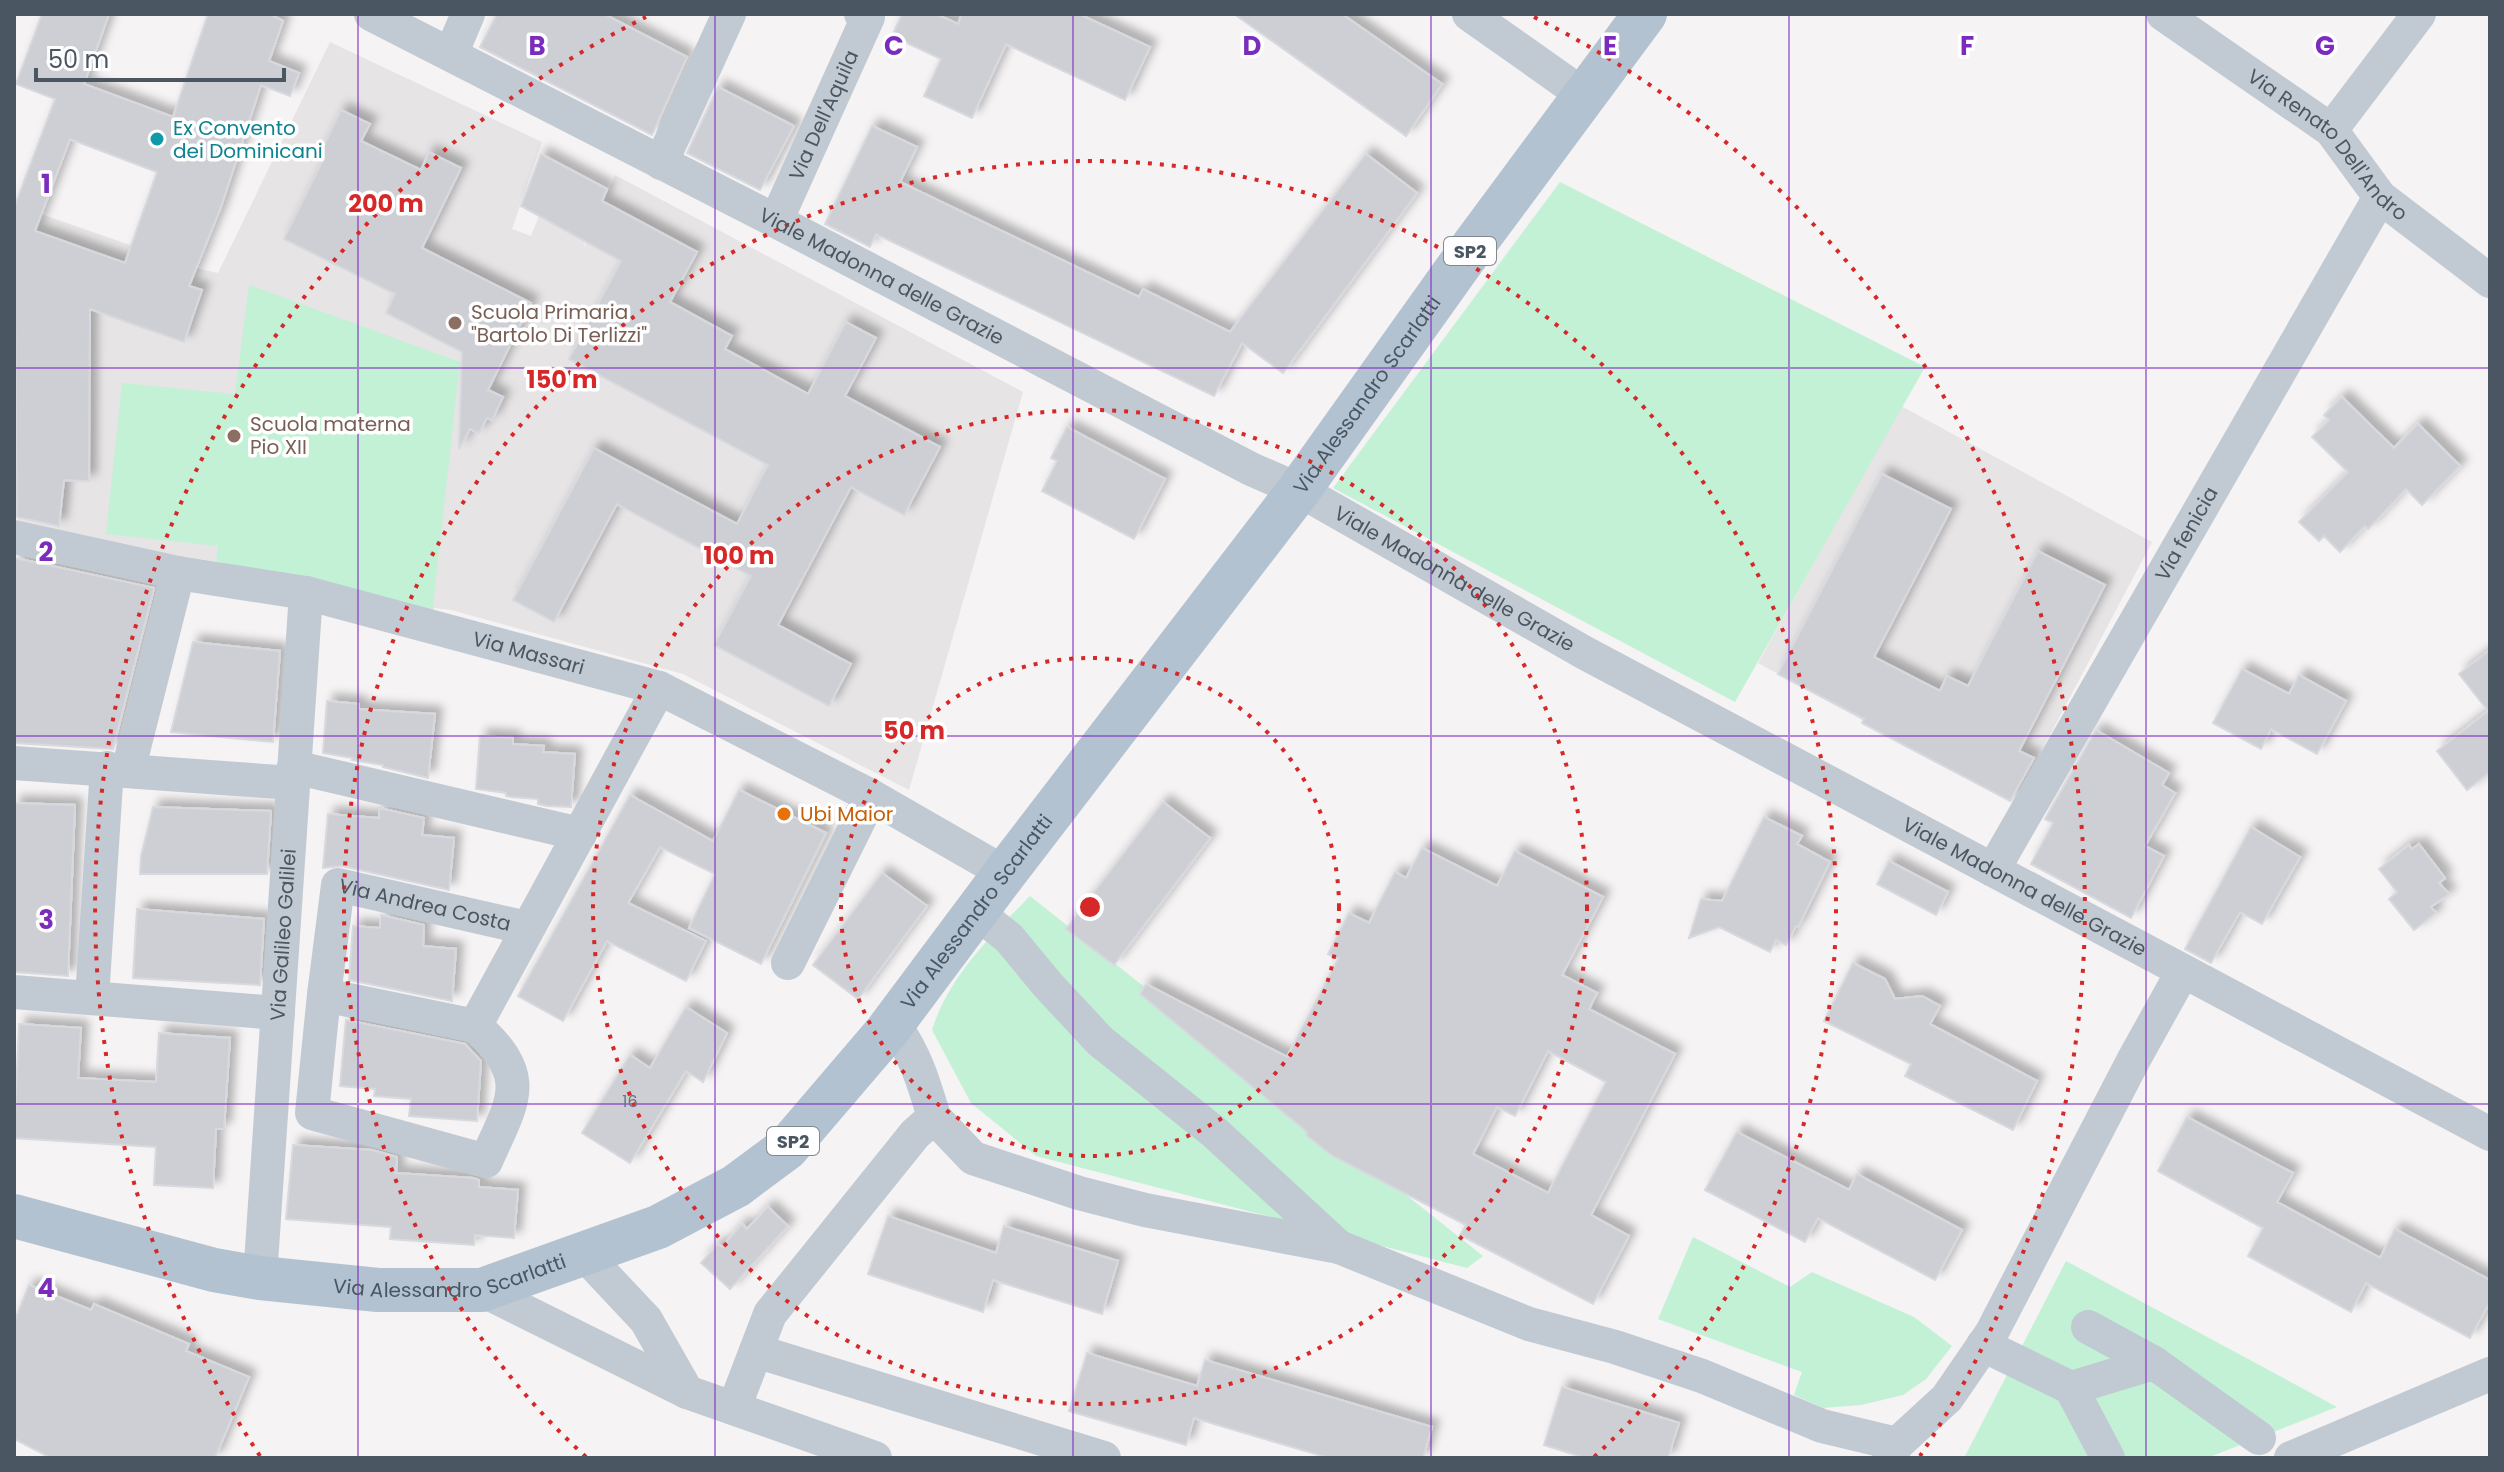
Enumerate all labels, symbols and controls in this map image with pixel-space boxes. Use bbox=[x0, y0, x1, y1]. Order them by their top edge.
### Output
text: B bbox=[528, 28, 546, 64]
text: C bbox=[884, 28, 904, 64]
text: D bbox=[1243, 28, 1262, 64]
text: E bbox=[1603, 28, 1617, 64]
text: F bbox=[1960, 28, 1974, 64]
text: G bbox=[2315, 28, 2335, 64]
scale bar bbox=[36, 32, 284, 82]
text: 50 m bbox=[48, 43, 109, 76]
street label: Via Dell'Aquila bbox=[782, 46, 865, 185]
street label: Via Renato Dell'Andro bbox=[2242, 62, 2414, 227]
place label: Ex Convento dei Dominicani bbox=[173, 114, 323, 165]
marker: Ex Convento dei Dominicani bbox=[148, 130, 166, 148]
text: 1 bbox=[41, 166, 51, 202]
text: 200 m bbox=[348, 187, 424, 220]
street label: Viale Madonna delle Grazie bbox=[754, 201, 1009, 352]
road number: SP2 bbox=[1444, 237, 1496, 265]
street label: Via Alessandro Scarlatti bbox=[1287, 290, 1447, 500]
place label: Scuola Primaria "Bartolo Di Terlizzi" bbox=[471, 298, 647, 349]
marker: Scuola Primaria "Bartolo Di Terlizzi" bbox=[446, 314, 464, 332]
text: 150 m bbox=[527, 363, 597, 396]
place label: Scuola materna Pio XII bbox=[250, 410, 411, 461]
marker: Scuola materna Pio XII bbox=[225, 427, 243, 445]
street label: Via fenicia bbox=[2148, 481, 2225, 586]
street label: Viale Madonna delle Grazie bbox=[1329, 499, 1580, 658]
text: 2 bbox=[39, 534, 54, 570]
text: 100 m bbox=[704, 539, 774, 572]
street label: Via Massari bbox=[469, 624, 588, 681]
text: 50 m bbox=[883, 714, 945, 747]
place label: Ubi Maior bbox=[800, 800, 893, 828]
marker: Ubi Maior bbox=[775, 805, 793, 823]
street label: Via Alessandro Scarlatti bbox=[894, 809, 1059, 1015]
street label: Viale Madonna delle Grazie bbox=[1898, 810, 2152, 963]
street label: Via Galileo Galilei bbox=[263, 848, 303, 1022]
street label: Via Andrea Costa bbox=[336, 872, 514, 938]
centre of rings bbox=[1076, 893, 1104, 921]
text: 3 bbox=[38, 902, 54, 938]
house number: 16 bbox=[622, 1090, 638, 1113]
road number: SP2 bbox=[767, 1127, 819, 1155]
street label: Via Alessandro Scarlatti bbox=[332, 1247, 570, 1305]
text: 4 bbox=[37, 1270, 55, 1306]

